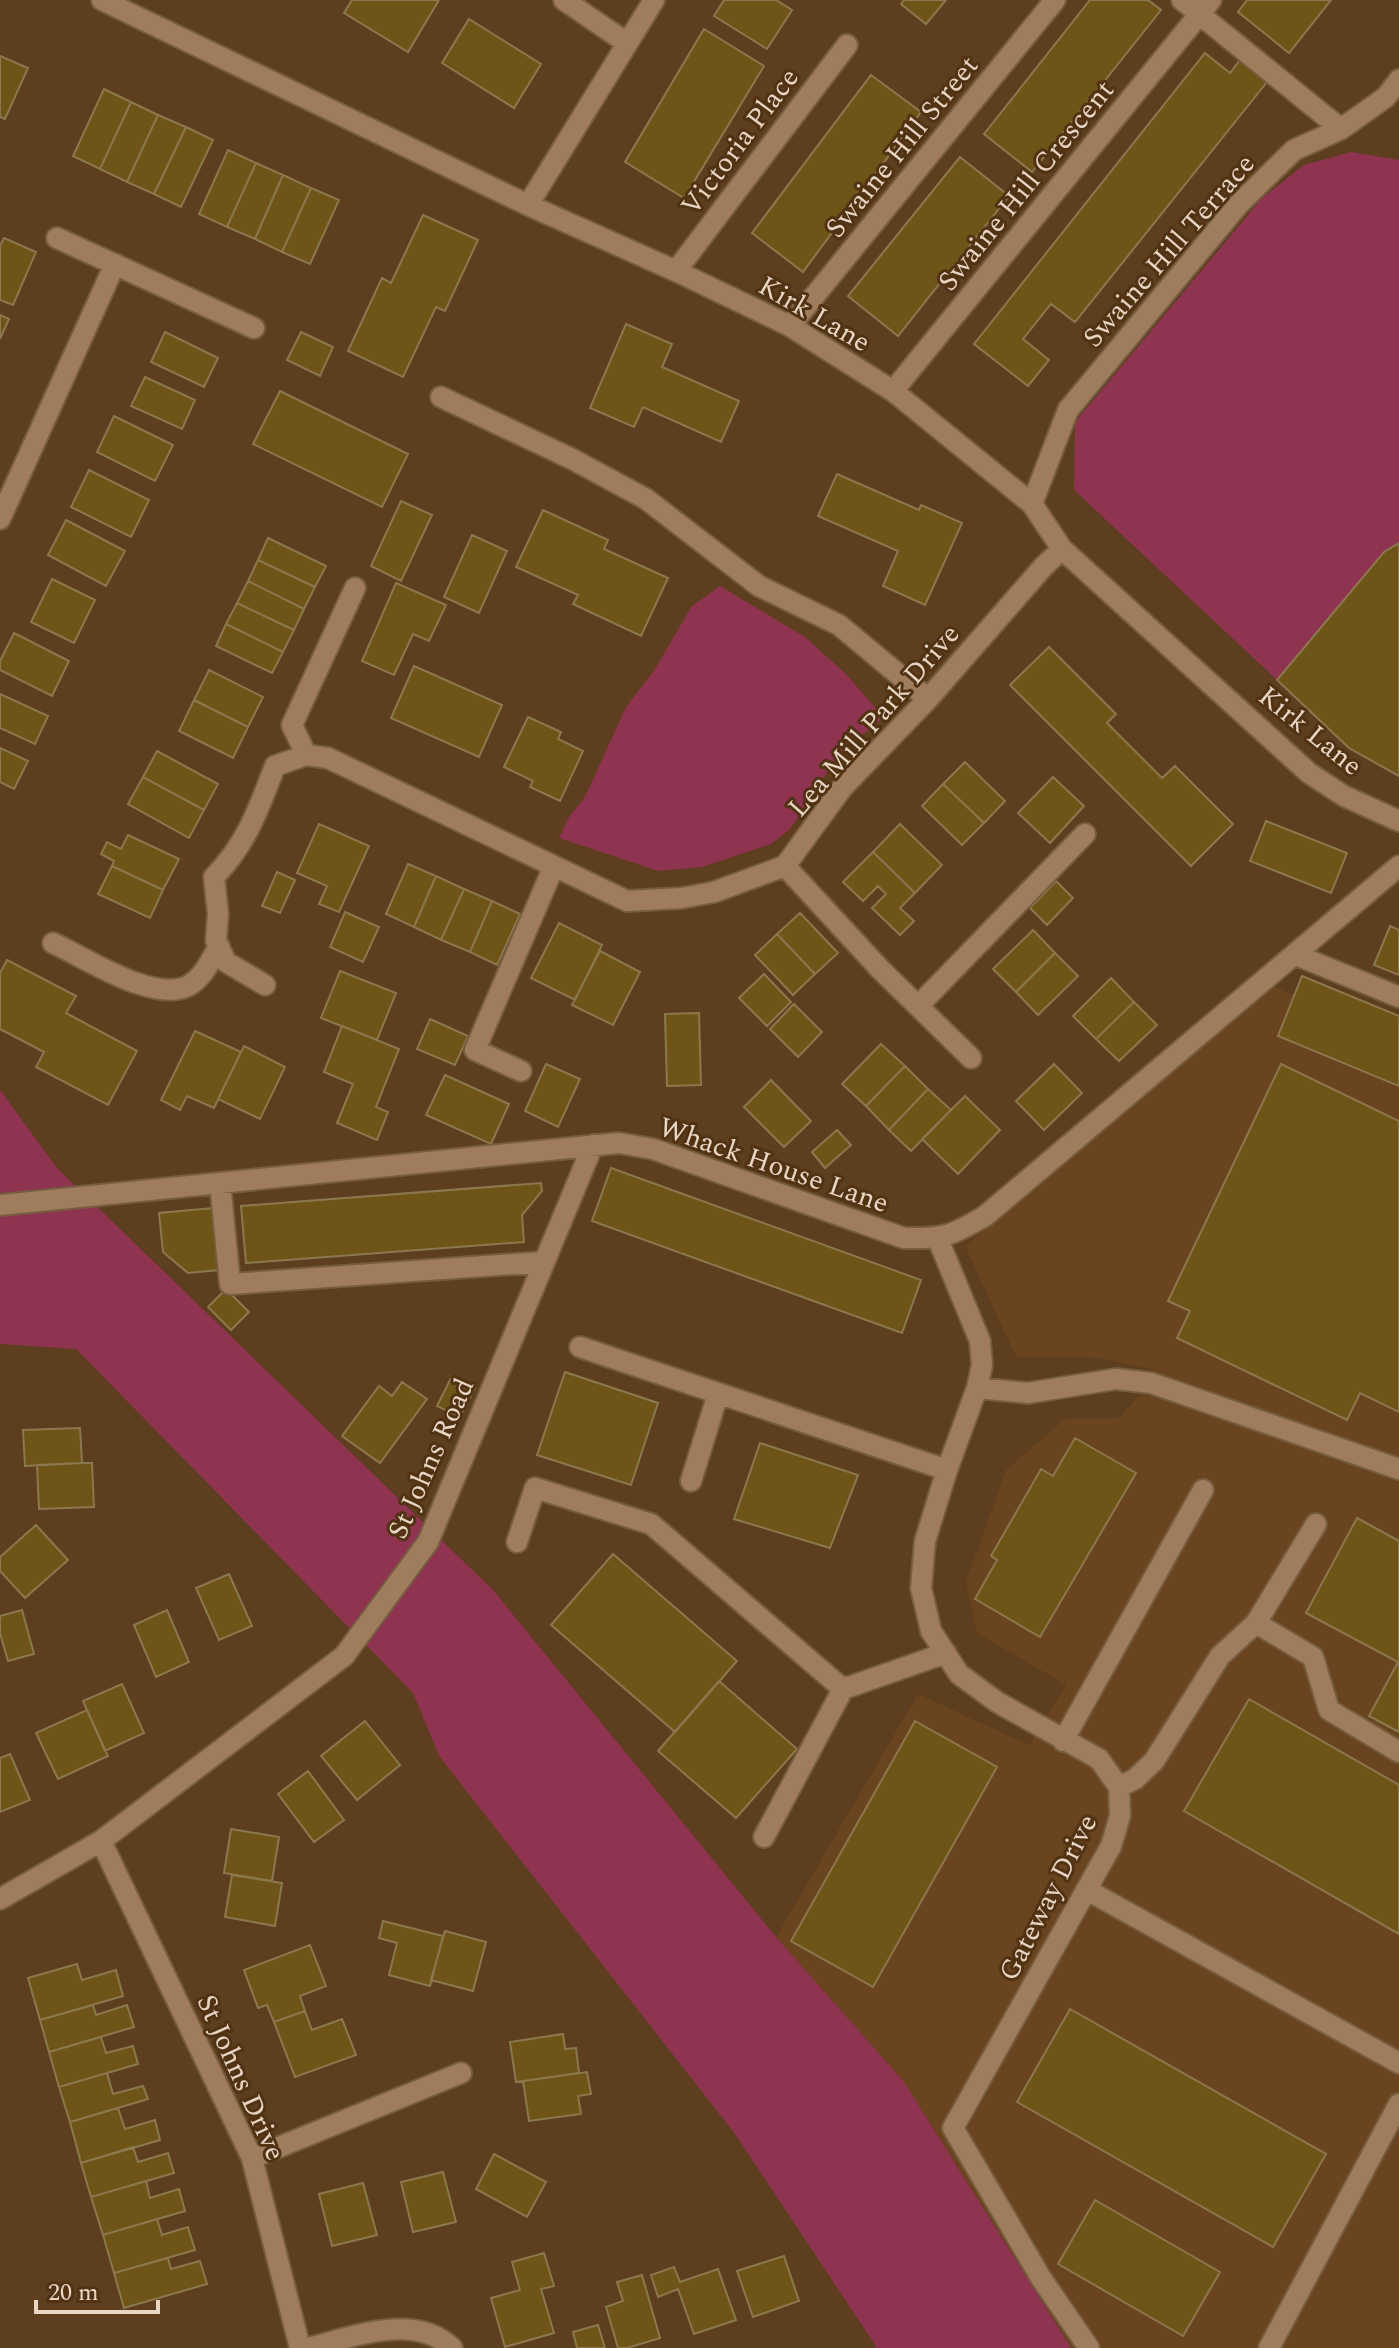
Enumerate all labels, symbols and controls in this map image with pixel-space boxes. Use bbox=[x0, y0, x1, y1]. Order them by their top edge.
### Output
street label: Swaine Hill Street bbox=[815, 46, 989, 248]
street label: Victoria Place bbox=[670, 59, 810, 225]
street label: Swaine Hill Crescent bbox=[927, 71, 1125, 301]
street label: Swaine Hill Terrace bbox=[1073, 144, 1266, 358]
street label: Kirk Lane bbox=[750, 265, 879, 364]
street label: Lea Mill Park Drive bbox=[778, 615, 971, 827]
street label: Kirk Lane bbox=[1249, 676, 1372, 787]
street label: Whack House Lane bbox=[653, 1106, 894, 1225]
street label: St Johns Road bbox=[377, 1371, 486, 1546]
street label: Gateway Drive bbox=[988, 1807, 1109, 1989]
street label: St Johns Drive bbox=[185, 1988, 296, 2168]
scale bar bbox=[36, 2264, 158, 2314]
text: 20 m bbox=[48, 2275, 99, 2311]

